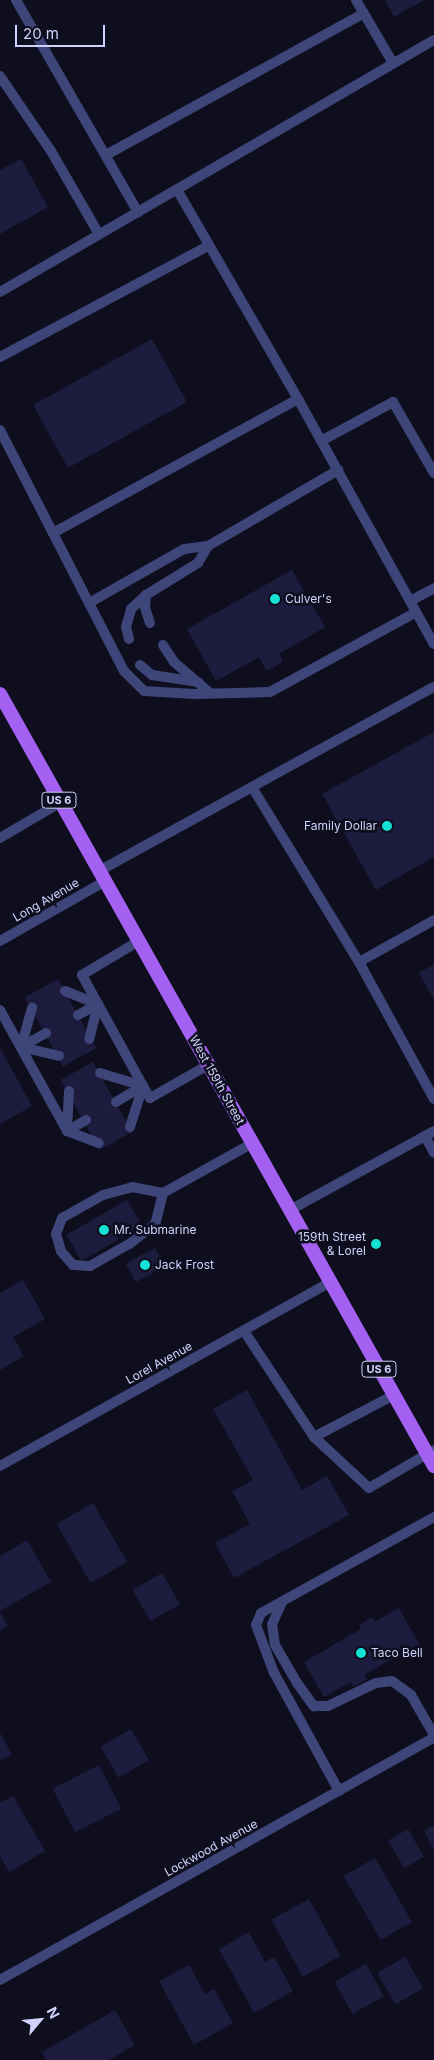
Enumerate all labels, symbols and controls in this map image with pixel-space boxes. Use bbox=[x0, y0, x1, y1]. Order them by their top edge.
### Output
scale bar bbox=[18, 15, 108, 47]
text: 20 m bbox=[23, 24, 59, 43]
place label: Culver's bbox=[285, 592, 332, 606]
marker: Culver's bbox=[269, 593, 281, 605]
road number: US 6 bbox=[40, 792, 78, 808]
place label: Family Dollar bbox=[304, 819, 377, 833]
marker: Family Dollar bbox=[381, 820, 393, 832]
street label: Long Avenue bbox=[10, 875, 82, 925]
street label: West 159th Street bbox=[186, 1033, 248, 1127]
place label: Mr. Submarine bbox=[114, 1223, 197, 1237]
marker: Mr. Submarine bbox=[98, 1224, 110, 1236]
place label: 159th Street & Lorel bbox=[298, 1230, 366, 1258]
marker: 159th Street & Lorel bbox=[370, 1238, 382, 1250]
place label: Jack Frost bbox=[155, 1258, 214, 1272]
marker: Jack Frost bbox=[139, 1259, 151, 1271]
street label: Lorel Avenue bbox=[123, 1339, 195, 1387]
road number: US 6 bbox=[360, 1360, 398, 1378]
place label: Taco Bell bbox=[371, 1646, 423, 1660]
marker: Taco Bell bbox=[355, 1647, 367, 1659]
street label: Lockwood Avenue bbox=[162, 1816, 260, 1880]
north arrow bbox=[15, 1995, 65, 2045]
text: N bbox=[44, 2004, 64, 2021]

